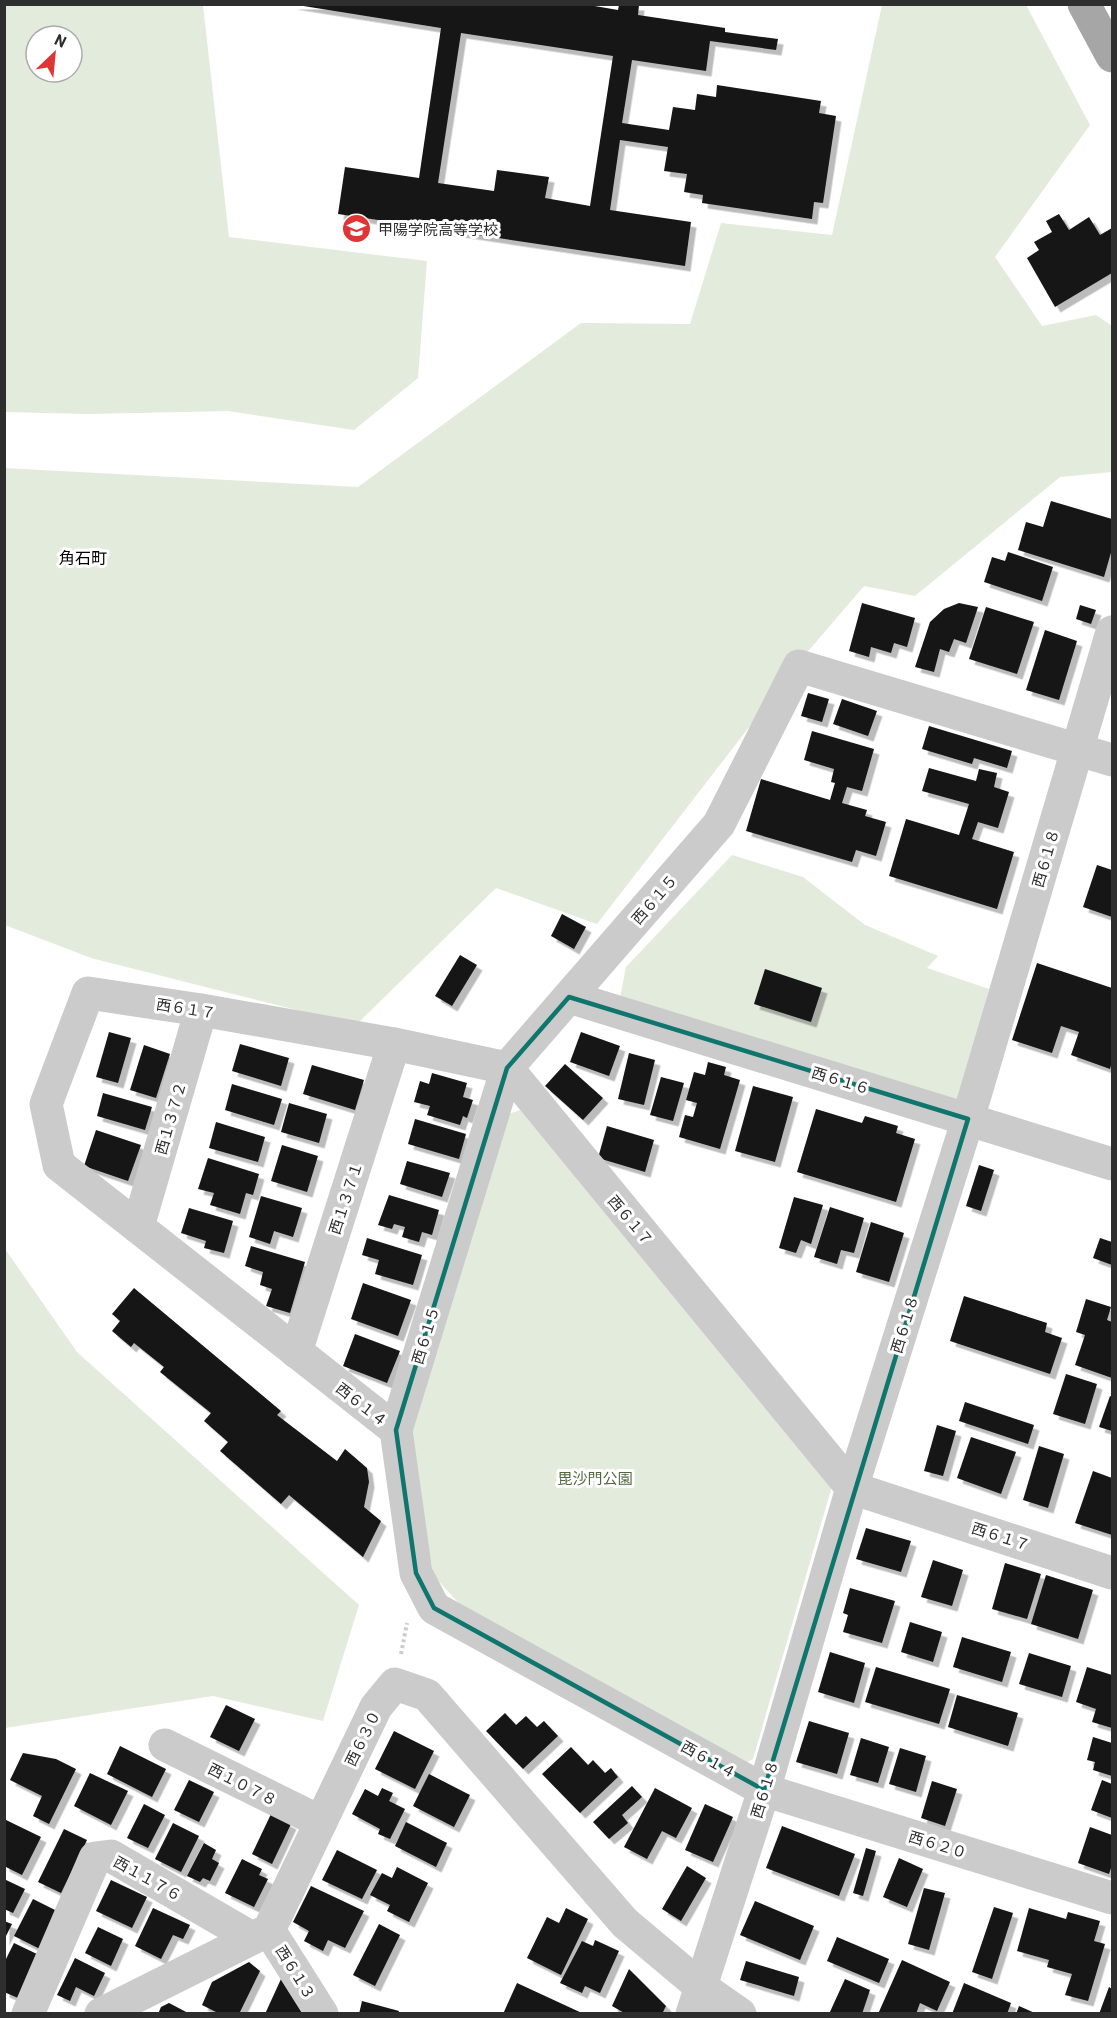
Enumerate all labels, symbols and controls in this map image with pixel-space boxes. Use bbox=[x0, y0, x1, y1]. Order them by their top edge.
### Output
north arrow bbox=[24, 24, 84, 84]
text: N bbox=[52, 29, 70, 51]
school or university icon: 甲陽学院高等学校 bbox=[341, 213, 373, 245]
place label: 甲陽学院高等学校 bbox=[378, 220, 498, 238]
district label: 角石町 bbox=[59, 548, 107, 567]
street label: 西６１８ bbox=[1028, 827, 1062, 889]
street label: 西６１５ bbox=[628, 870, 680, 928]
street label: 西６１７ bbox=[155, 994, 217, 1022]
street label: 西６１６ bbox=[810, 1063, 872, 1097]
street label: 西１３７２ bbox=[151, 1079, 189, 1157]
street label: 西１３７１ bbox=[325, 1160, 365, 1236]
street label: 西６１７ bbox=[605, 1191, 657, 1249]
street label: 西６１８ bbox=[887, 1293, 921, 1355]
street label: 西６１５ bbox=[408, 1304, 442, 1366]
street label: 西６１４ bbox=[333, 1378, 391, 1430]
park label: 毘沙門公園 bbox=[557, 1469, 633, 1487]
street label: 西６１７ bbox=[970, 1518, 1032, 1554]
street label: 西６３０ bbox=[341, 1707, 383, 1769]
street label: 西６１４ bbox=[678, 1737, 740, 1781]
street label: 西６１８ bbox=[747, 1758, 781, 1820]
street label: 西１０７８ bbox=[205, 1759, 281, 1809]
street label: 西６２０ bbox=[907, 1827, 969, 1861]
street label: 西１１７６ bbox=[111, 1852, 185, 1904]
street label: 西６１３ bbox=[272, 1942, 320, 2002]

